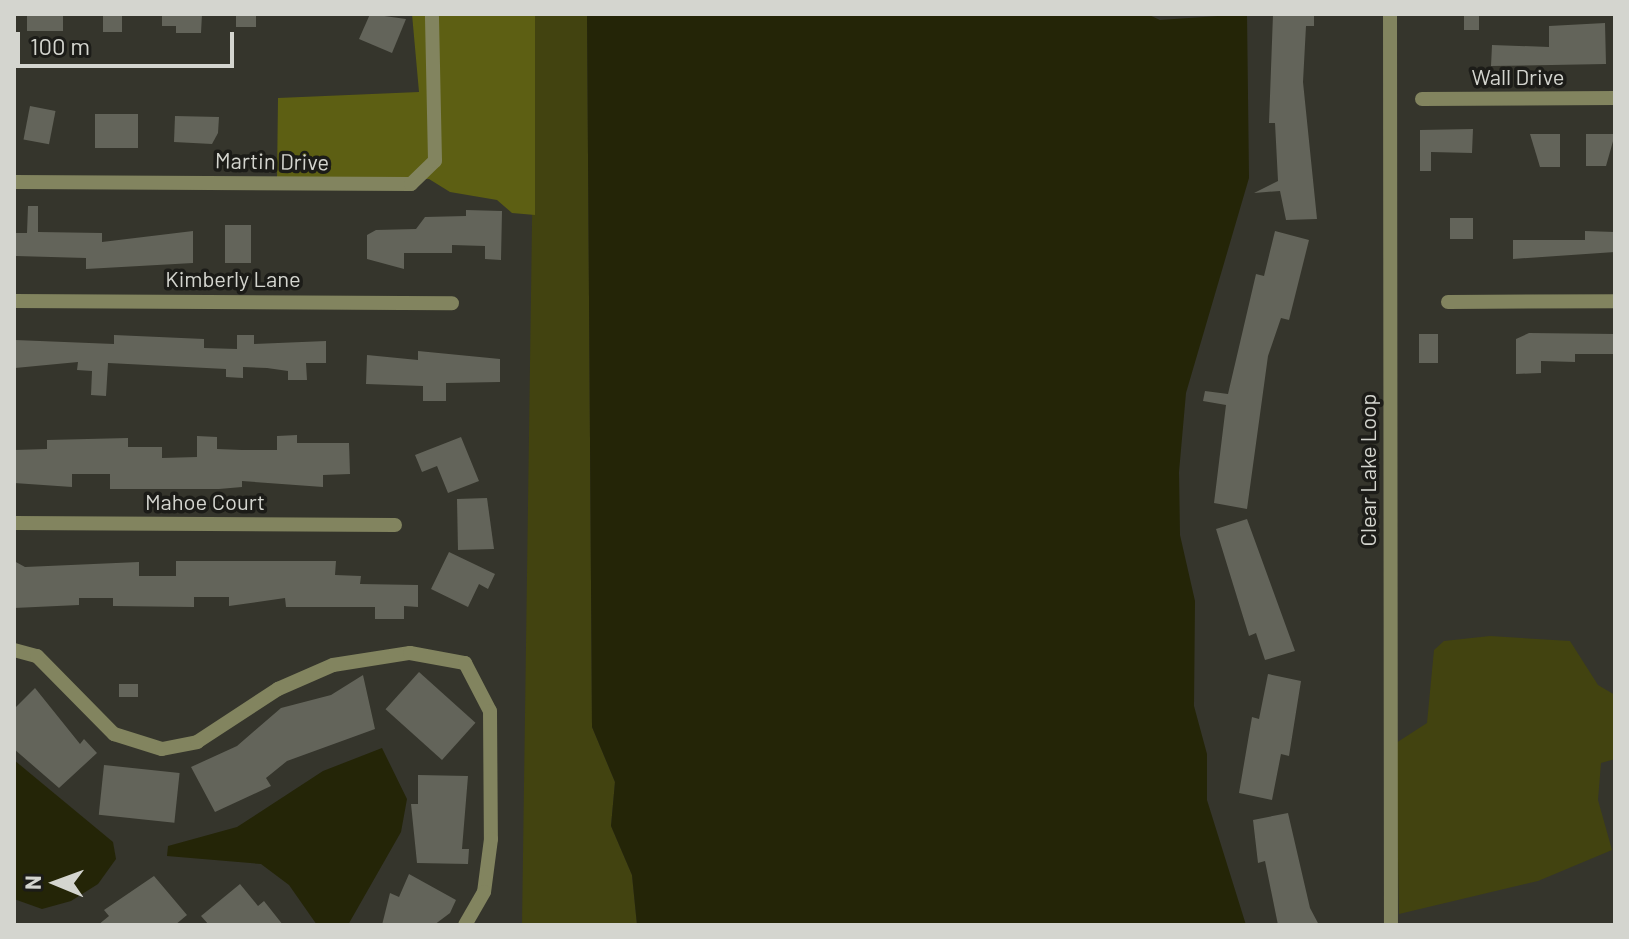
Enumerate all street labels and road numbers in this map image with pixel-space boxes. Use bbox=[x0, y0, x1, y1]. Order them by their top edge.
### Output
street label: Wall Drive bbox=[1471, 64, 1565, 90]
street label: Martin Drive bbox=[215, 147, 329, 175]
street label: Kimberly Lane bbox=[165, 266, 301, 292]
street label: Clear Lake Loop bbox=[1355, 394, 1381, 546]
street label: Mahoe Court bbox=[145, 489, 265, 515]

